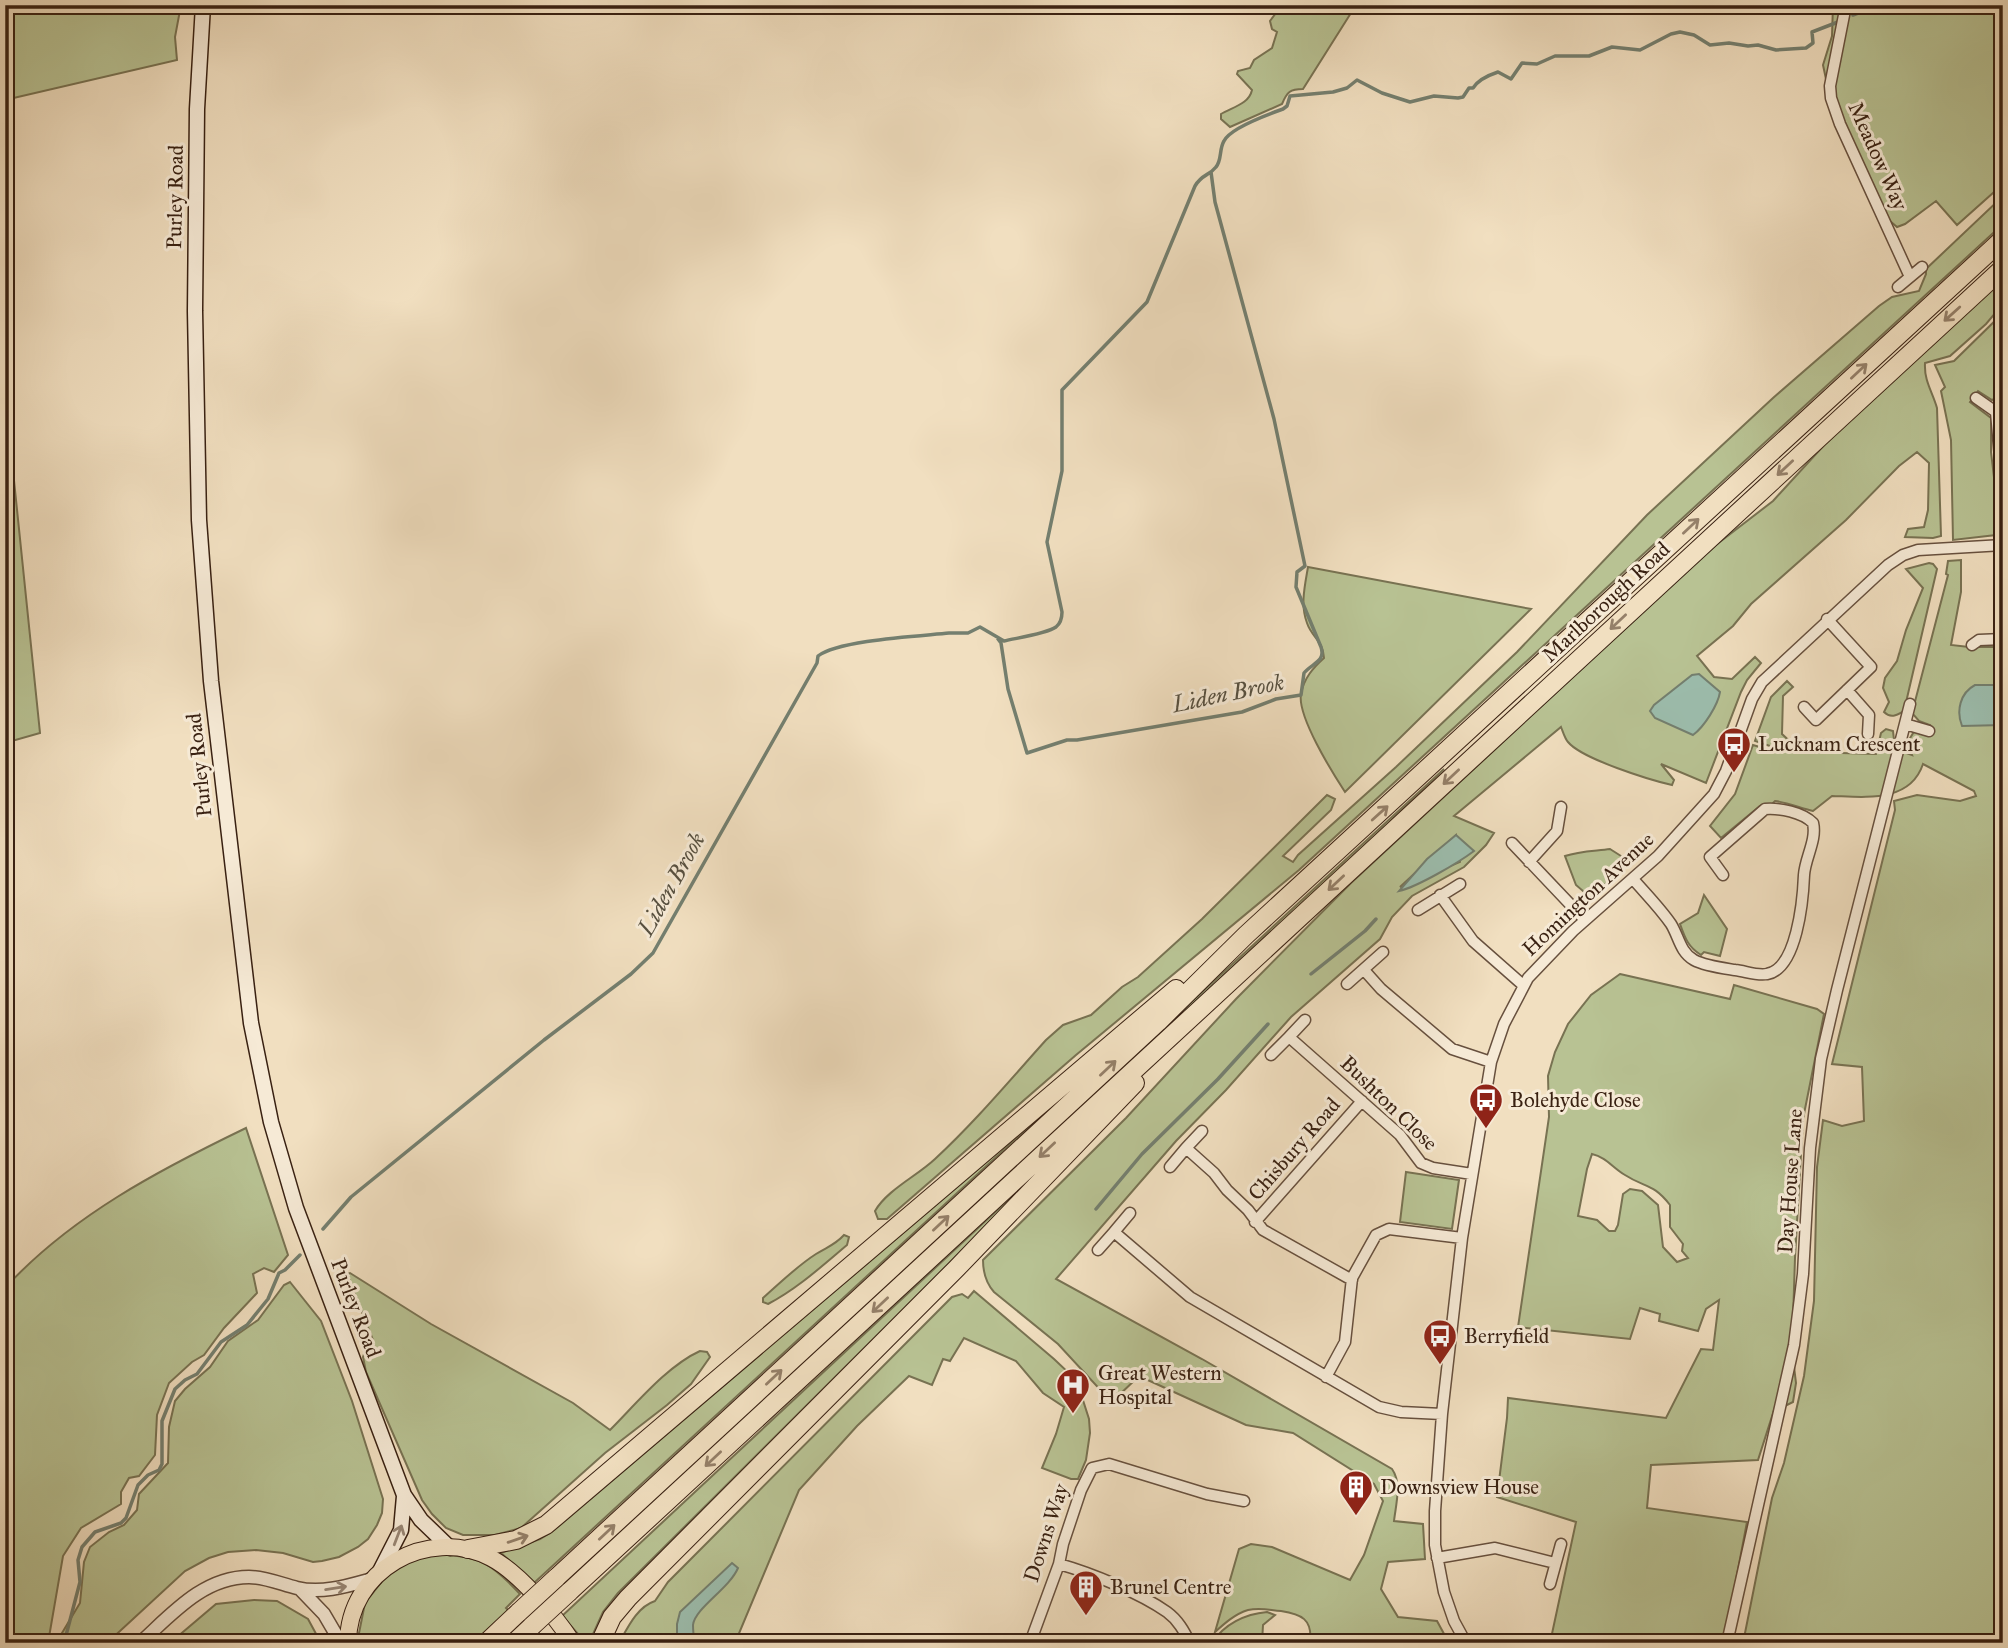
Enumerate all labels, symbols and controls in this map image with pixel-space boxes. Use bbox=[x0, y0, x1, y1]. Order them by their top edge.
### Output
street label: Meadow Way bbox=[1843, 98, 1914, 215]
street label: Purley Road bbox=[161, 144, 189, 249]
one-way arrow bbox=[1943, 306, 1961, 322]
one-way arrow bbox=[1850, 363, 1867, 380]
one-way arrow bbox=[1777, 459, 1794, 476]
one-way arrow bbox=[1682, 517, 1699, 534]
street label: Marlborough Road bbox=[1537, 536, 1676, 668]
one-way arrow bbox=[1610, 614, 1627, 631]
water label: Liden Brook bbox=[1169, 668, 1286, 719]
street label: Purley Road bbox=[181, 711, 217, 818]
bus stop icon: Lucknam Crescent bbox=[1715, 725, 1753, 774]
place label: Lucknam Crescent bbox=[1758, 731, 1921, 757]
one-way arrow bbox=[1443, 768, 1460, 785]
one-way arrow bbox=[1371, 805, 1389, 821]
street label: Homington Avenue bbox=[1517, 826, 1659, 962]
water label: Liden Brook bbox=[631, 828, 711, 941]
one-way arrow bbox=[1328, 874, 1345, 891]
street label: Bushton Close bbox=[1335, 1050, 1443, 1156]
one-way arrow bbox=[1099, 1060, 1116, 1077]
bus stop icon: Bolehyde Close bbox=[1467, 1081, 1505, 1130]
place label: Bolehyde Close bbox=[1510, 1087, 1641, 1113]
street label: Chisbury Road bbox=[1242, 1092, 1346, 1206]
street label: Day House Lane bbox=[1772, 1108, 1808, 1254]
one-way arrow bbox=[1039, 1142, 1056, 1159]
one-way arrow bbox=[932, 1214, 949, 1231]
street label: Purley Road bbox=[325, 1255, 387, 1362]
one-way arrow bbox=[871, 1297, 889, 1313]
bus stop icon: Berryfield bbox=[1421, 1317, 1459, 1366]
place label: Berryfield bbox=[1464, 1323, 1550, 1349]
place label: Great Western Hospital bbox=[1098, 1360, 1222, 1410]
hospital icon: Great Western Hospital bbox=[1054, 1366, 1092, 1415]
one-way arrow bbox=[765, 1369, 783, 1385]
one-way arrow bbox=[705, 1451, 722, 1468]
building icon: Downsview House bbox=[1337, 1468, 1375, 1517]
place label: Downsview House bbox=[1380, 1474, 1539, 1500]
street label: Downs Way bbox=[1018, 1479, 1074, 1585]
one-way arrow bbox=[598, 1523, 615, 1540]
one-way arrow bbox=[393, 1524, 406, 1546]
one-way arrow bbox=[507, 1531, 529, 1544]
building icon: Brunel Centre bbox=[1067, 1568, 1105, 1617]
place label: Brunel Centre bbox=[1110, 1574, 1232, 1600]
one-way arrow bbox=[324, 1581, 347, 1594]

